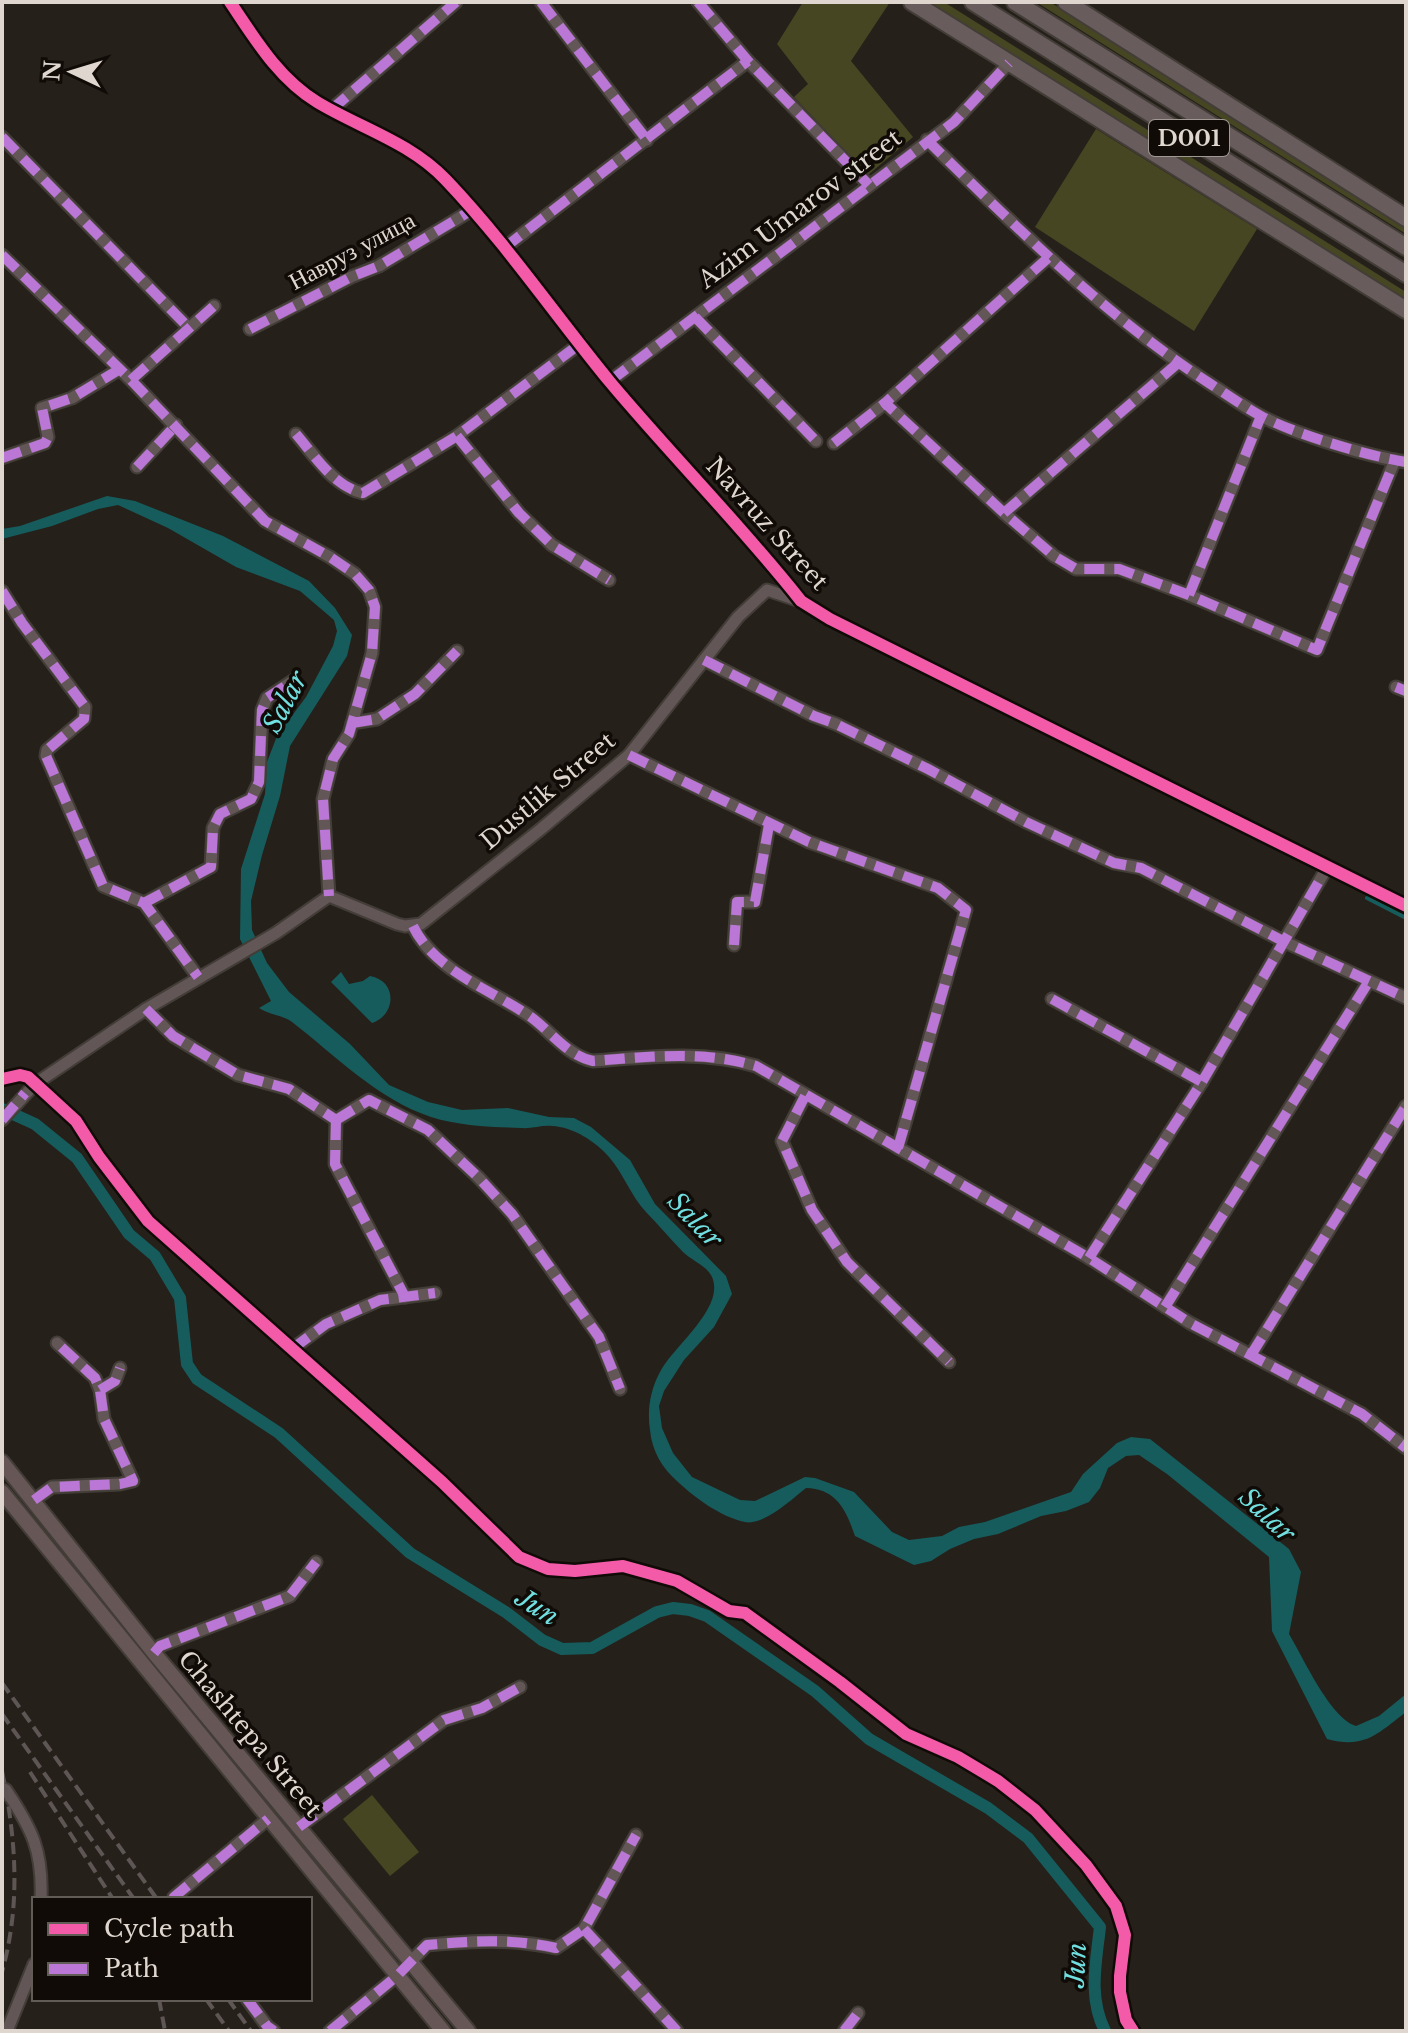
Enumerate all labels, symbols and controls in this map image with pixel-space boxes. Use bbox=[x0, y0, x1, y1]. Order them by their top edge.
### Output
north arrow bbox=[32, 32, 112, 112]
text: N bbox=[38, 59, 67, 82]
road number: D001 bbox=[1149, 120, 1229, 156]
street label: Azim Umarov street bbox=[692, 123, 907, 295]
street label: Навруз улица bbox=[284, 205, 420, 296]
street label: Navruz Street bbox=[700, 451, 834, 596]
water label: Salar bbox=[256, 665, 315, 738]
street label: Dustlik Street bbox=[474, 726, 621, 855]
water label: Salar bbox=[661, 1185, 730, 1255]
water label: Salar bbox=[1232, 1481, 1302, 1550]
water label: Jun bbox=[509, 1581, 565, 1632]
street label: Chashtepa Street bbox=[173, 1645, 328, 1823]
legend bbox=[32, 1897, 312, 2001]
text: Cycle path bbox=[104, 1914, 235, 1943]
water label: Jun bbox=[1059, 1942, 1093, 1989]
text: Path bbox=[104, 1954, 159, 1983]

